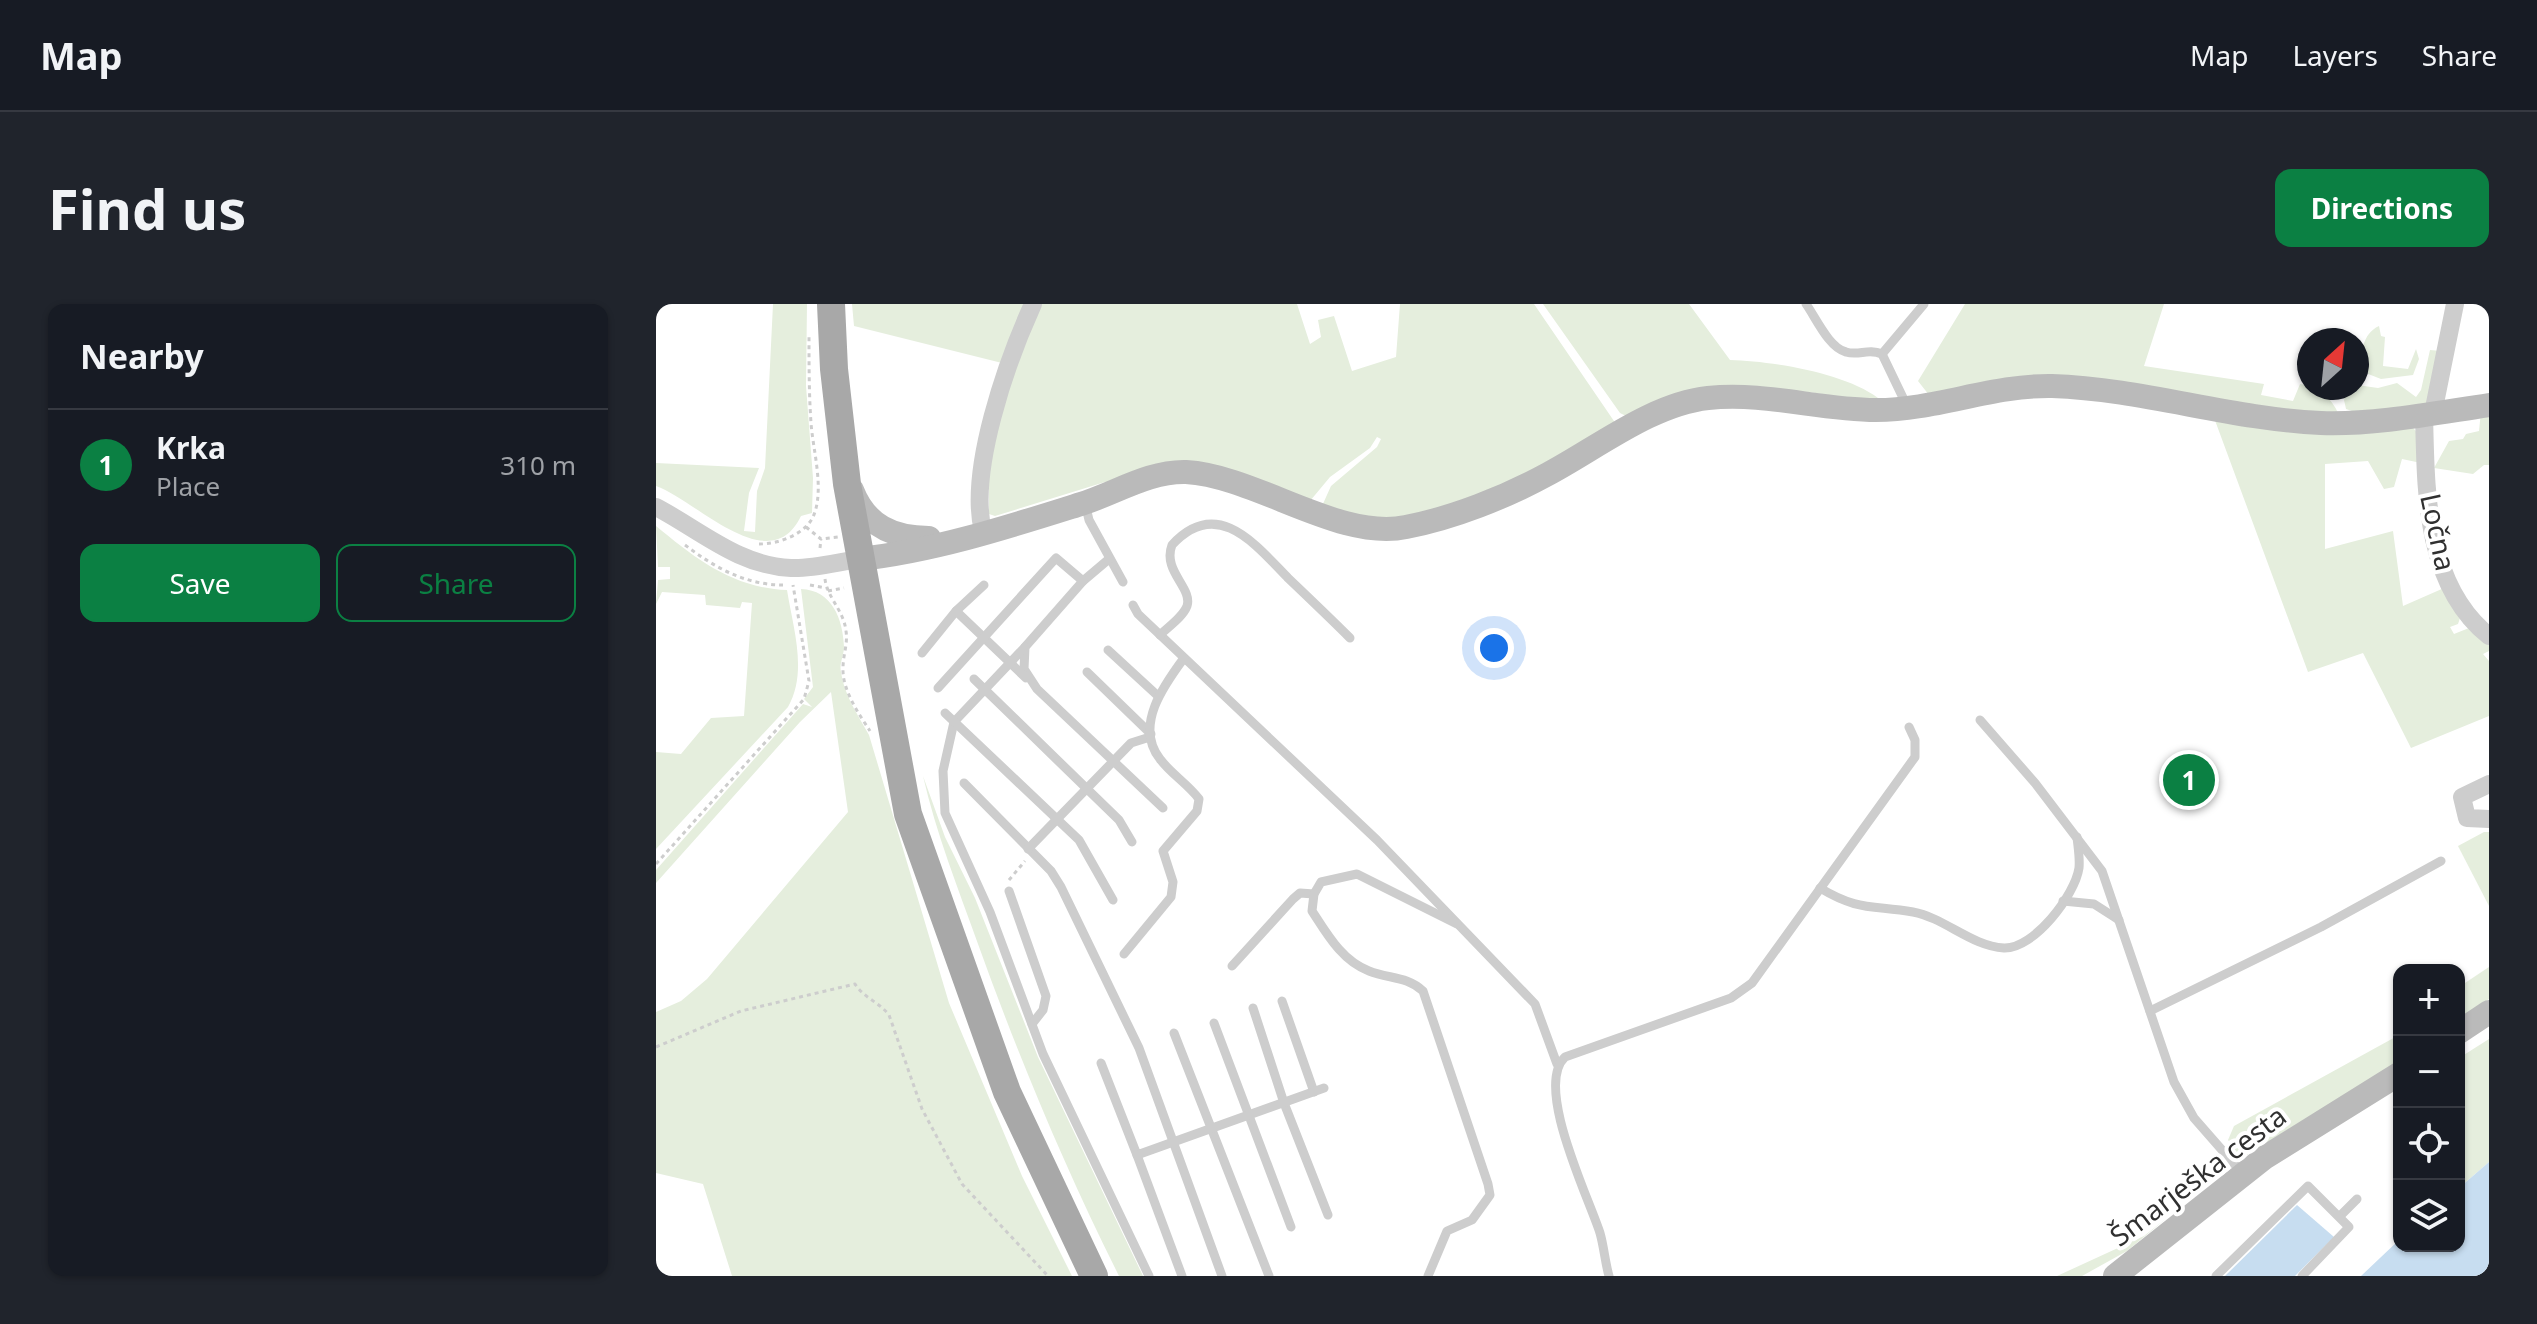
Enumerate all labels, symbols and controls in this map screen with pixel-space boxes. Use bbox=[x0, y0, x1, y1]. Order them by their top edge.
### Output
text: Map bbox=[40, 29, 123, 81]
text: Map bbox=[2190, 36, 2248, 74]
text: Layers bbox=[2292, 36, 2378, 74]
text: Share bbox=[2422, 36, 2497, 74]
button: Directions bbox=[2275, 169, 2489, 247]
text: Find us bbox=[48, 170, 246, 246]
north arrow bbox=[2297, 328, 2369, 400]
text: Nearby bbox=[80, 333, 204, 379]
text: Krka bbox=[156, 427, 226, 468]
text: 1 bbox=[99, 447, 113, 483]
text: 310 m bbox=[500, 447, 576, 483]
text: Place bbox=[156, 468, 220, 504]
street label: Ločna bbox=[2412, 490, 2466, 574]
button: Save bbox=[80, 544, 320, 622]
button: Share bbox=[336, 544, 576, 622]
your location bbox=[1474, 628, 1514, 668]
pin: 1 bbox=[2163, 750, 2215, 810]
map controls bbox=[2393, 964, 2465, 1252]
button: + bbox=[2393, 964, 2465, 1036]
button: − bbox=[2393, 1036, 2465, 1108]
street label: Šmarješka cesta bbox=[2101, 1096, 2293, 1254]
button: locate bbox=[2393, 1108, 2465, 1180]
button: layers bbox=[2393, 1180, 2465, 1252]

